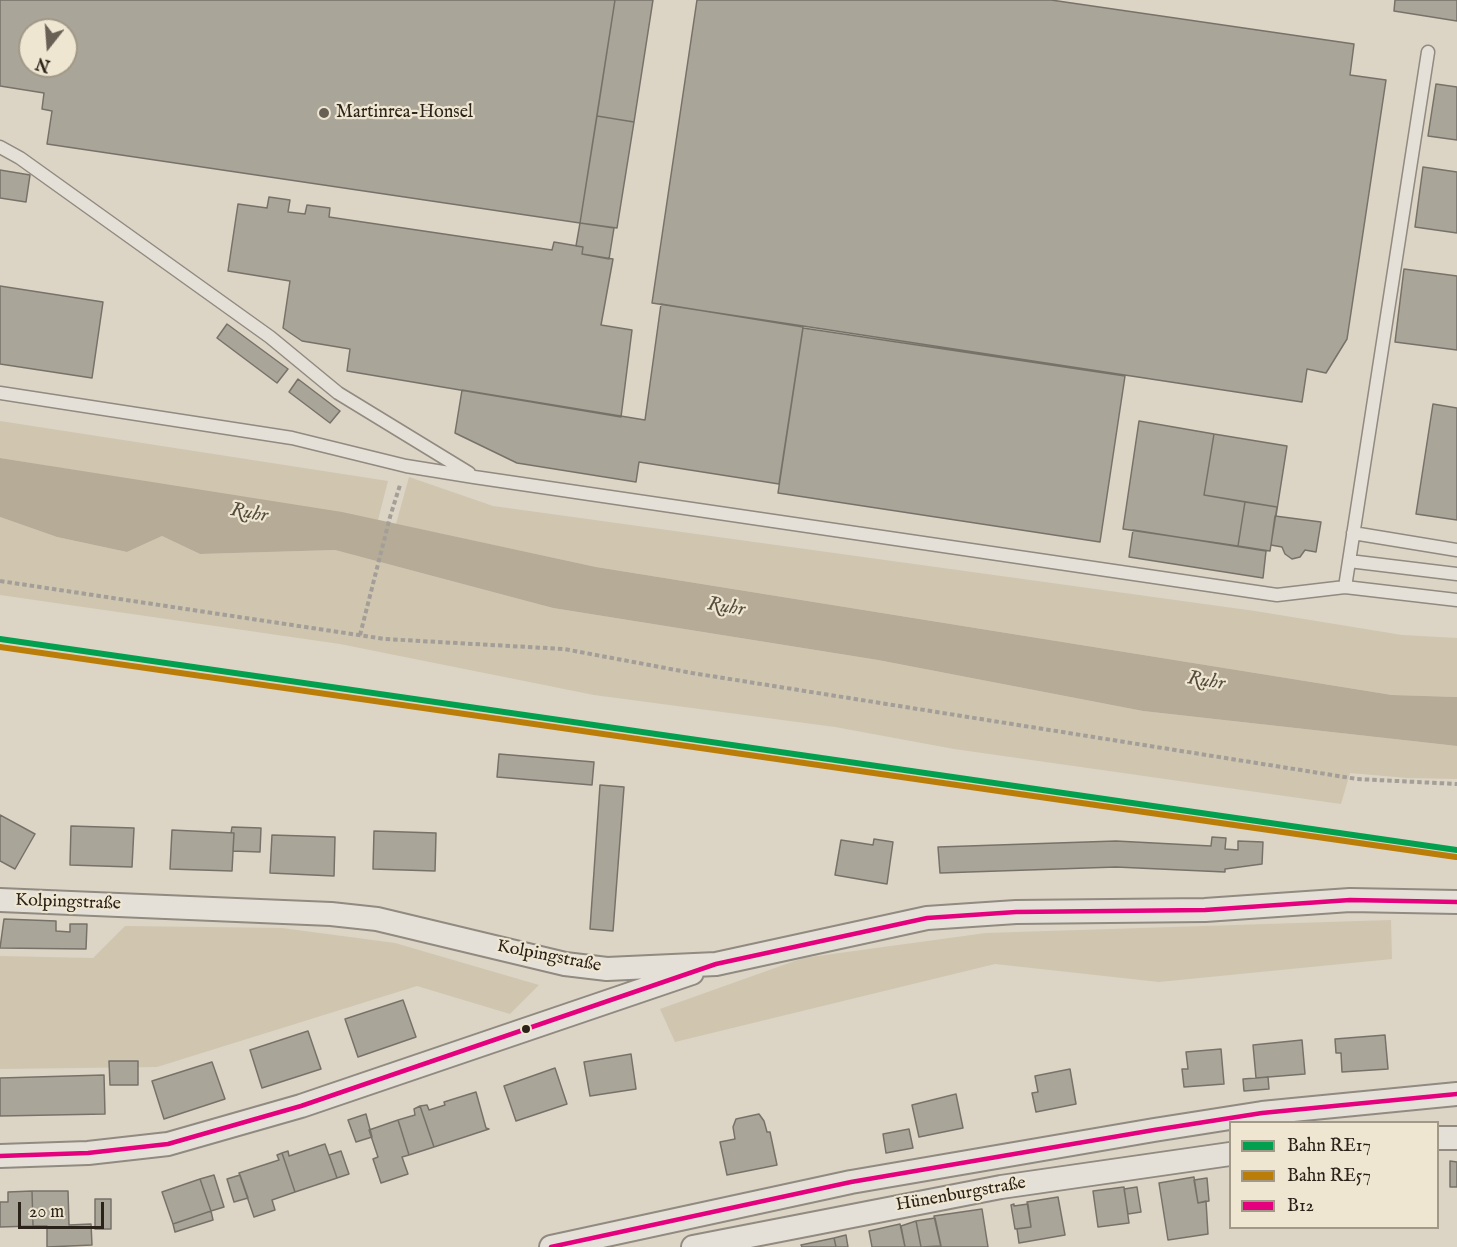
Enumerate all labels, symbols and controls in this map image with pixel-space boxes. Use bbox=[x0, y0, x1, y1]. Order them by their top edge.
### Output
north arrow bbox=[18, 18, 78, 78]
text: N bbox=[34, 52, 53, 75]
place label: Martinrea-Honsel bbox=[336, 102, 473, 124]
marker: Martinrea-Honsel bbox=[317, 106, 331, 120]
water label: Ruhr bbox=[228, 499, 270, 529]
water label: Ruhr bbox=[706, 593, 746, 623]
water label: Ruhr bbox=[1186, 667, 1226, 697]
street label: Kolpingstraße bbox=[15, 890, 121, 916]
street label: Kolpingstraße bbox=[495, 936, 603, 978]
unlabelled marker bbox=[520, 1023, 532, 1035]
legend bbox=[1229, 1121, 1439, 1229]
text: Bahn RE17 bbox=[1287, 1135, 1371, 1158]
text: Bahn RE57 bbox=[1287, 1165, 1371, 1188]
street label: Hünenburgstraße bbox=[894, 1173, 1028, 1217]
scale bar bbox=[21, 1190, 106, 1228]
text: B12 bbox=[1287, 1195, 1314, 1218]
text: 20 m bbox=[29, 1201, 64, 1224]

